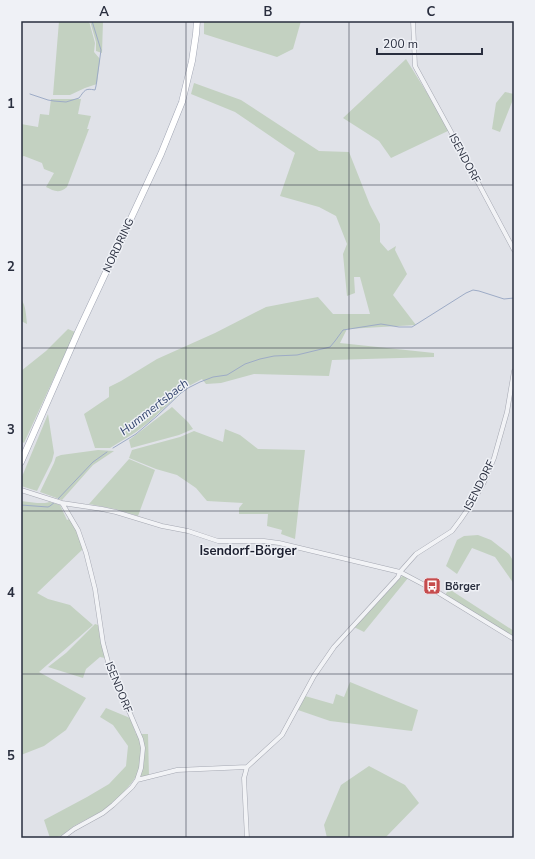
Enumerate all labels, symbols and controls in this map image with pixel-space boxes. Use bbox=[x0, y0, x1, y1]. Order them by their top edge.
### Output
text: A bbox=[99, 3, 109, 21]
text: B bbox=[264, 3, 273, 21]
text: C bbox=[427, 3, 436, 21]
scale bar bbox=[377, 30, 482, 56]
text: 200 m bbox=[383, 36, 418, 52]
text: 1 bbox=[7, 95, 15, 113]
street label: ISENDORF bbox=[445, 131, 484, 186]
street label: NORDRING bbox=[99, 216, 138, 275]
text: 2 bbox=[7, 258, 15, 276]
water label: Hummertsbach bbox=[116, 375, 192, 439]
text: 3 bbox=[7, 421, 15, 439]
street label: ISENDORF bbox=[460, 458, 498, 513]
district label: Isendorf-Börger bbox=[199, 542, 297, 560]
bus stop icon: Börger bbox=[422, 576, 442, 596]
place label: Börger bbox=[445, 579, 481, 594]
text: 4 bbox=[7, 584, 15, 602]
street label: ISENDORF bbox=[101, 659, 136, 715]
text: 5 bbox=[7, 747, 15, 765]

